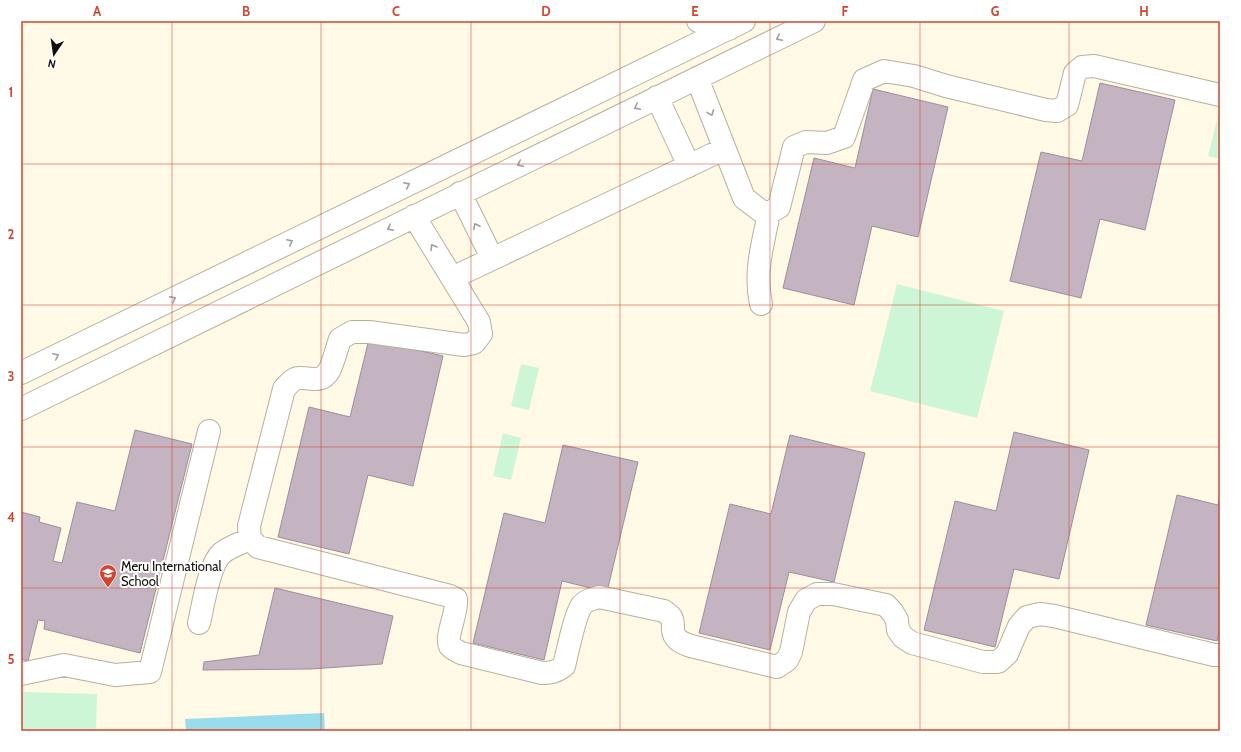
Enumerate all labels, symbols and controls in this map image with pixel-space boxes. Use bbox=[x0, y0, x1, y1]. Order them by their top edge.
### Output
text: A bbox=[93, 3, 102, 19]
text: B bbox=[242, 3, 250, 19]
text: C bbox=[392, 3, 400, 19]
text: D bbox=[541, 3, 551, 19]
text: E bbox=[691, 3, 699, 19]
text: F bbox=[842, 3, 849, 19]
text: G bbox=[991, 3, 1000, 19]
text: H bbox=[1139, 3, 1149, 19]
one-way arrow bbox=[775, 33, 783, 41]
north arrow bbox=[34, 34, 74, 74]
text: N bbox=[46, 56, 57, 71]
text: 1 bbox=[9, 84, 13, 100]
one-way arrow bbox=[633, 102, 641, 110]
one-way arrow bbox=[706, 110, 714, 117]
one-way arrow bbox=[517, 159, 524, 167]
one-way arrow bbox=[402, 182, 410, 190]
one-way arrow bbox=[474, 222, 481, 230]
one-way arrow bbox=[387, 223, 395, 231]
text: 2 bbox=[8, 226, 15, 242]
one-way arrow bbox=[286, 239, 293, 247]
one-way arrow bbox=[430, 244, 438, 251]
one-way arrow bbox=[169, 296, 176, 304]
one-way arrow bbox=[52, 353, 59, 361]
text: 3 bbox=[7, 368, 15, 384]
text: 4 bbox=[7, 509, 15, 525]
place label: Meru International School bbox=[121, 558, 222, 589]
school or university icon: Meru International School bbox=[98, 563, 118, 588]
text: 5 bbox=[8, 651, 15, 667]

